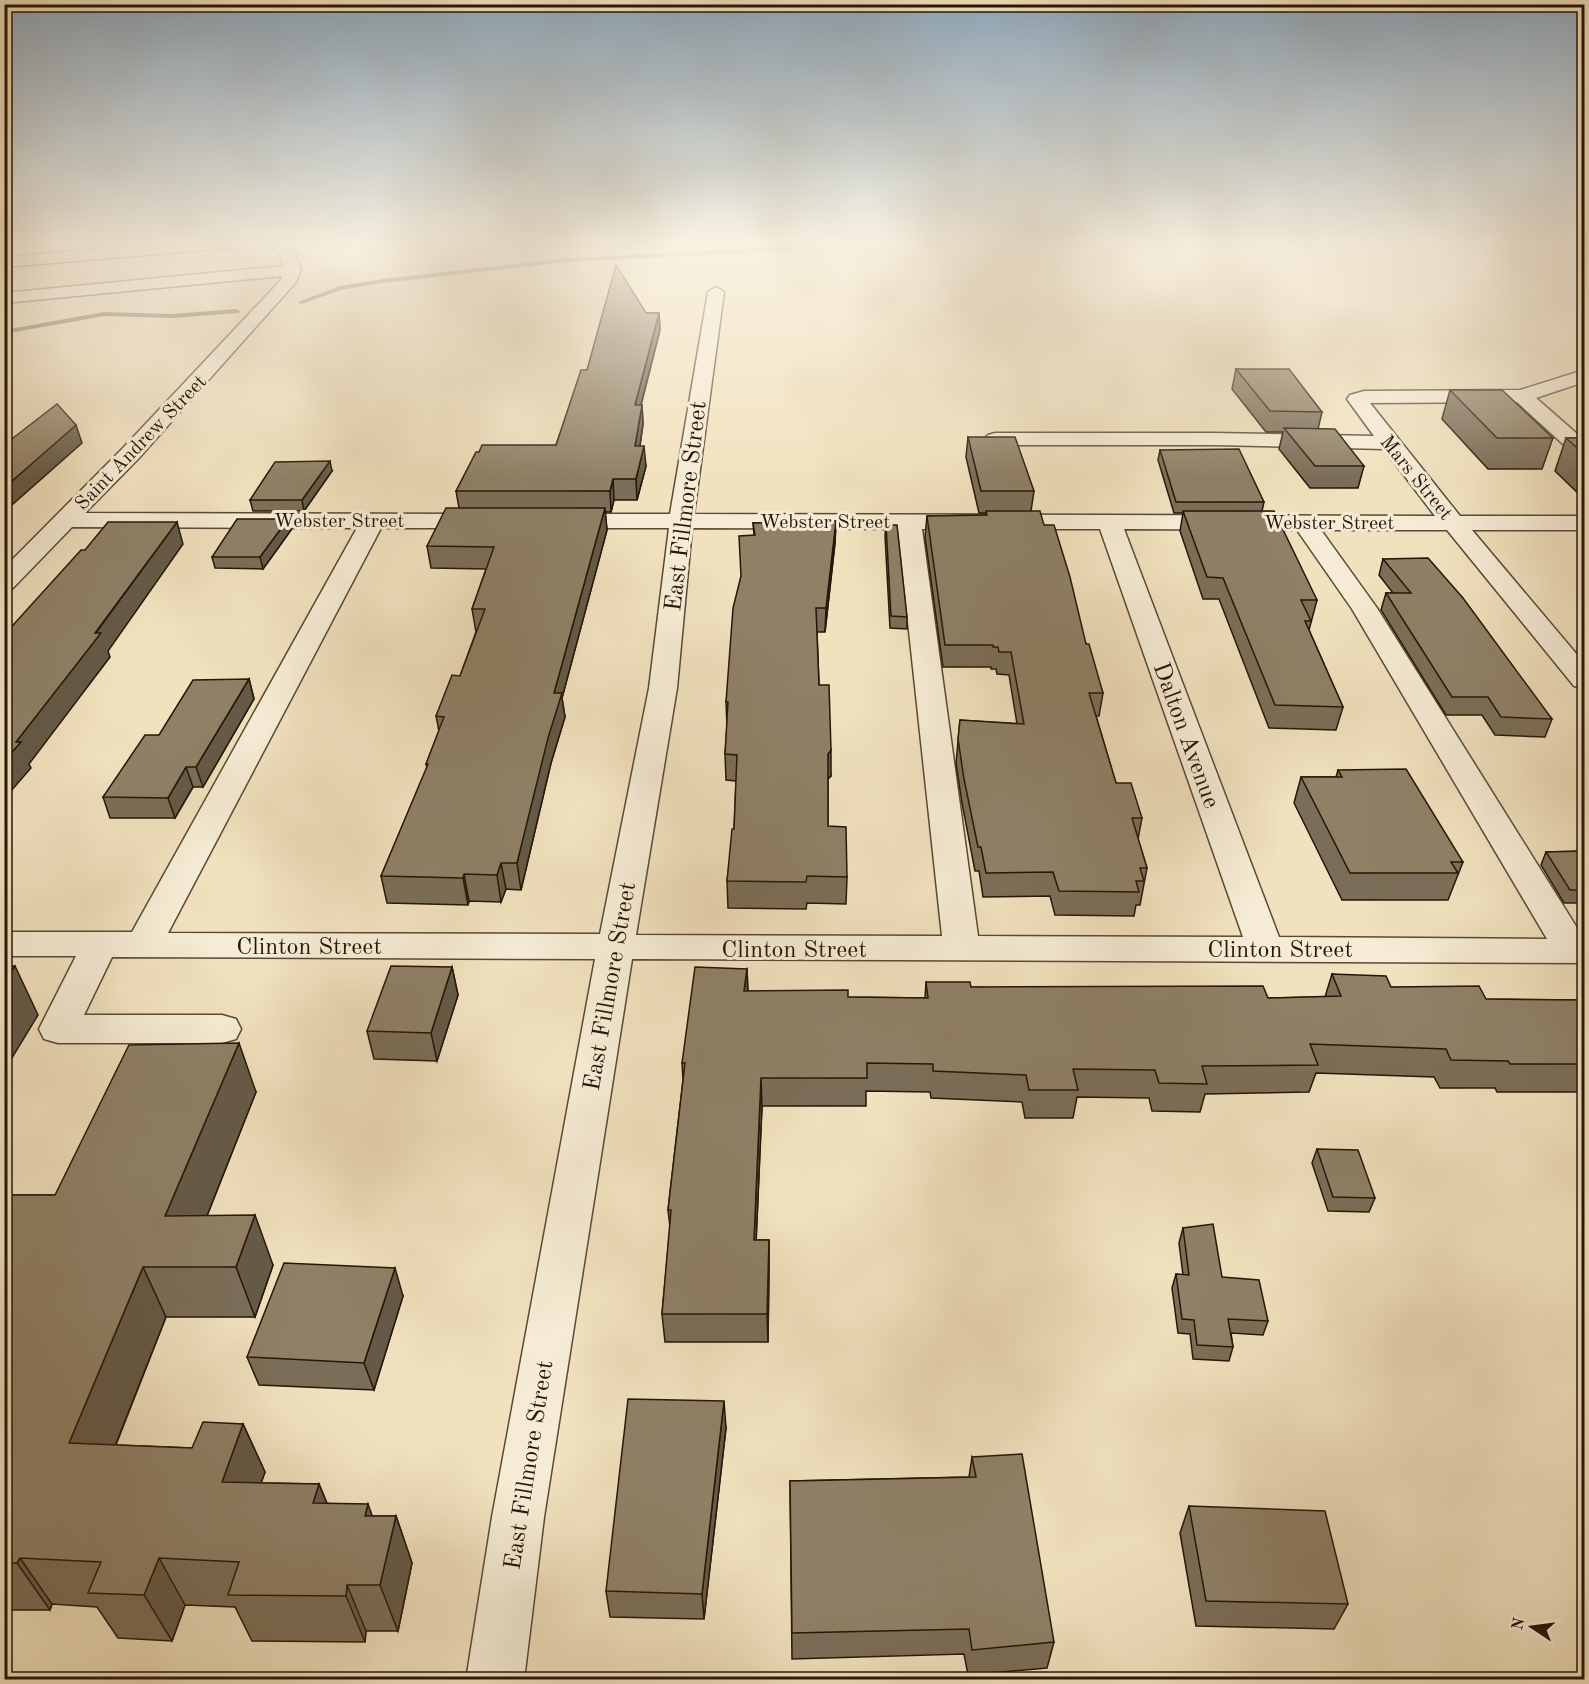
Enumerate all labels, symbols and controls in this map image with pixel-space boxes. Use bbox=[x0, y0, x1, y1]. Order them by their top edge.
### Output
street label: Saint Andrew Street bbox=[72, 372, 211, 515]
street label: East Fillmore Street bbox=[662, 400, 712, 613]
street label: Mars Street bbox=[1376, 432, 1455, 524]
street label: Webster Street bbox=[274, 512, 404, 532]
street label: Webster Street bbox=[760, 513, 890, 533]
street label: Webster Street bbox=[1264, 514, 1394, 534]
street label: Dalton Avenue bbox=[1148, 660, 1223, 812]
street label: East Fillmore Street bbox=[581, 880, 641, 1093]
street label: Clinton Street bbox=[236, 936, 382, 960]
street label: Clinton Street bbox=[721, 939, 867, 963]
street label: Clinton Street bbox=[1207, 939, 1353, 963]
street label: East Fillmore Street bbox=[502, 1359, 558, 1572]
north arrow bbox=[1502, 1597, 1562, 1657]
text: N bbox=[1510, 1616, 1529, 1632]

